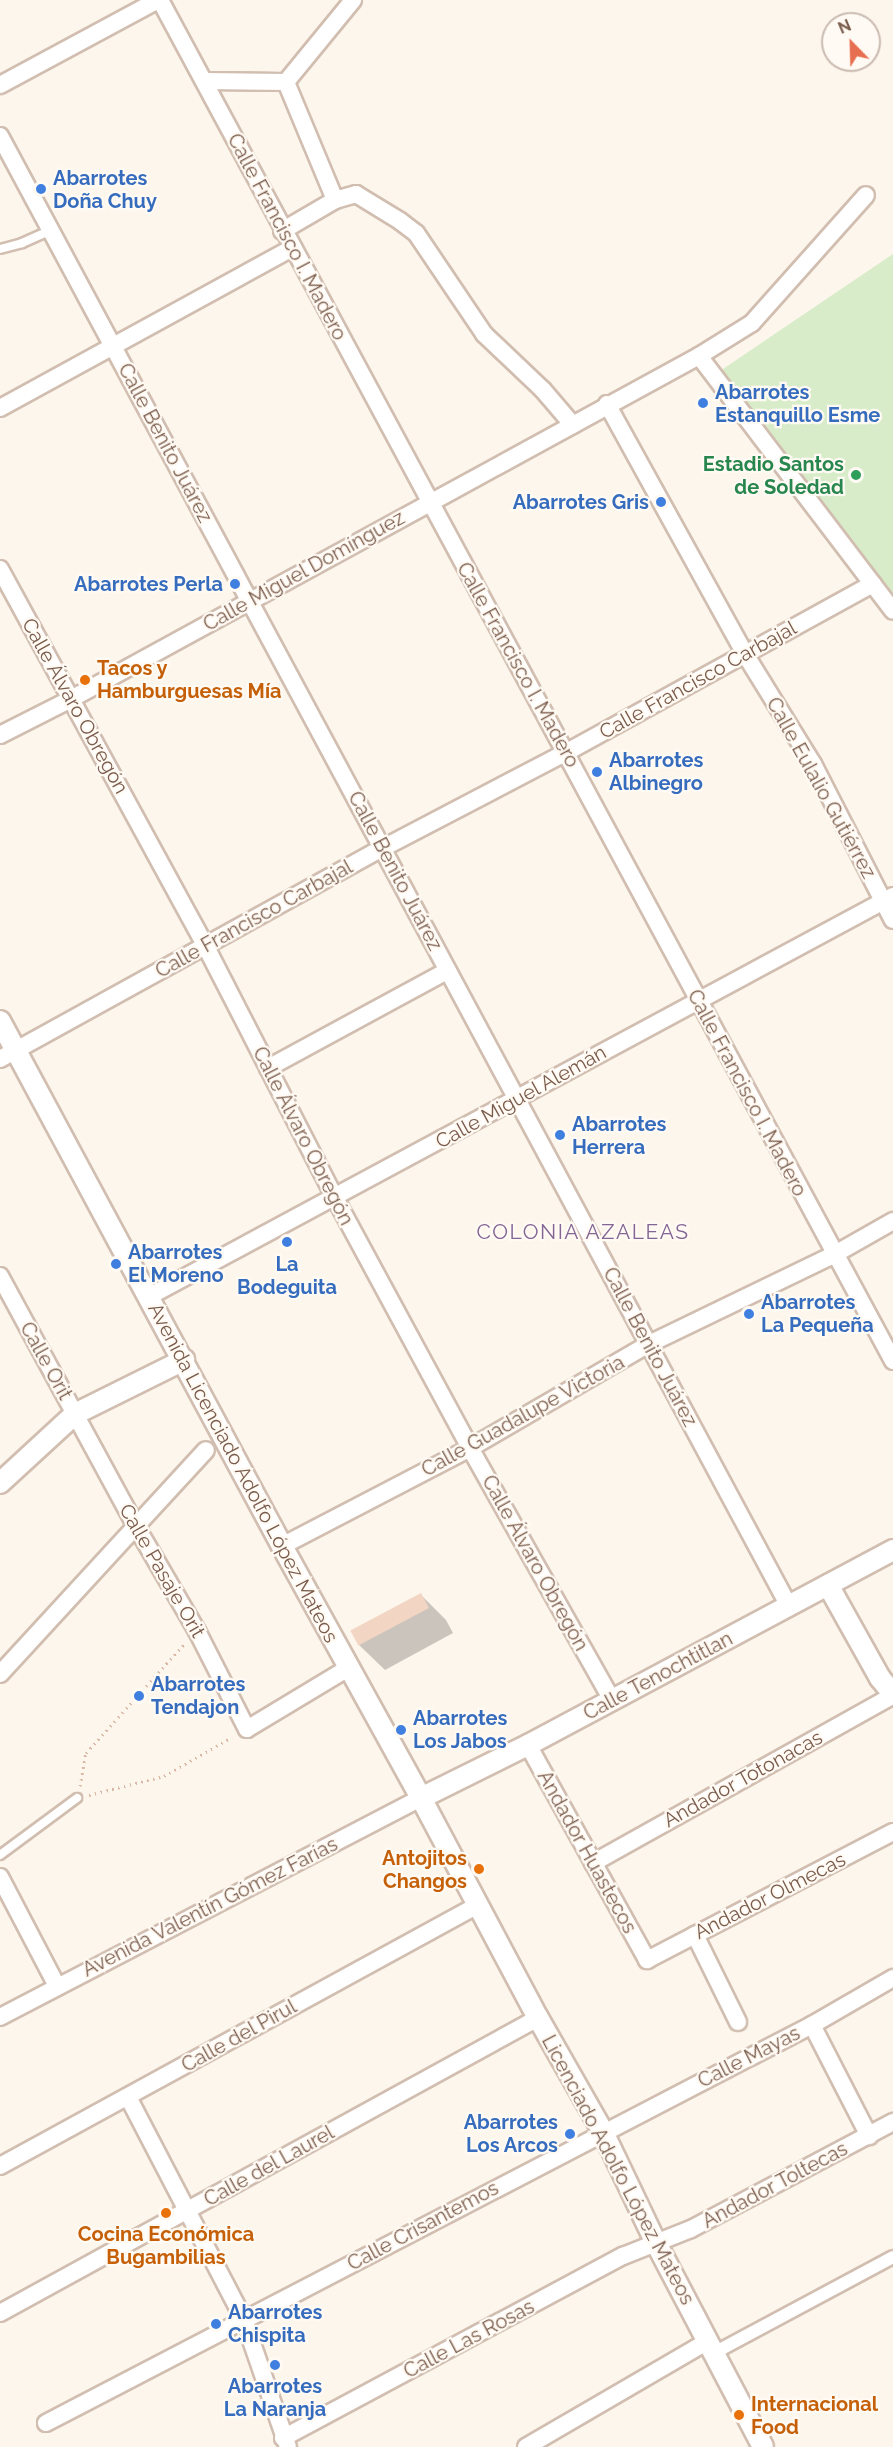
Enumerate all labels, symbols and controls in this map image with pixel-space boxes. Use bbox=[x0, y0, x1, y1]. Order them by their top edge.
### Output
north arrow bbox=[821, 12, 881, 72]
text: N bbox=[835, 16, 854, 38]
street label: Calle Francisco I. Madero bbox=[222, 130, 352, 344]
place label: Abarrotes Doña Chuy bbox=[53, 166, 157, 213]
marker: Abarrotes Doña Chuy bbox=[34, 182, 48, 196]
street label: Calle Benito Juárez bbox=[113, 359, 217, 527]
place label: Abarrotes Estanquillo Esme bbox=[715, 380, 880, 427]
marker: Abarrotes Estanquillo Esme bbox=[696, 396, 710, 410]
place label: Estadio Santos de Soledad bbox=[703, 452, 844, 499]
marker: Estadio Santos de Soledad bbox=[849, 468, 863, 482]
place label: Abarrotes Gris bbox=[513, 490, 649, 514]
marker: Abarrotes Gris bbox=[654, 495, 668, 509]
street label: Calle Miguel Domínguez bbox=[199, 505, 409, 637]
street label: Calle Francisco I. Madero bbox=[452, 558, 584, 772]
place label: Abarrotes Perla bbox=[74, 572, 223, 596]
marker: Abarrotes Perla bbox=[228, 577, 242, 591]
street label: Calle Álvaro Obregón bbox=[17, 614, 133, 798]
street label: Calle Francisco Carbajal bbox=[595, 616, 801, 744]
place label: Tacos y Hamburguesas Mía bbox=[97, 656, 281, 703]
marker: Tacos y Hamburguesas Mía bbox=[78, 673, 92, 687]
street label: Calle Eulalio Gutiérrez bbox=[761, 693, 881, 883]
place label: Abarrotes Albinegro bbox=[609, 748, 703, 795]
marker: Abarrotes Albinegro bbox=[590, 765, 604, 779]
street label: Calle Benito Juárez bbox=[343, 787, 447, 955]
street label: Calle Francisco Carbajal bbox=[151, 855, 357, 983]
street label: Calle Francisco I. Madero bbox=[682, 986, 812, 1200]
street label: Calle Miguel Alemán bbox=[431, 1040, 611, 1154]
street label: Calle Álvaro Obregón bbox=[247, 1042, 359, 1230]
place label: Abarrotes Herrera bbox=[572, 1112, 666, 1159]
marker: Abarrotes Herrera bbox=[553, 1128, 567, 1142]
district label: COLONIA AZALEAS bbox=[476, 1219, 690, 1245]
marker: La Bodeguita bbox=[280, 1235, 294, 1249]
place label: Abarrotes El Moreno bbox=[128, 1240, 224, 1287]
place label: La Bodeguita bbox=[237, 1252, 337, 1299]
marker: Abarrotes El Moreno bbox=[109, 1257, 123, 1271]
street label: Calle Benito Juárez bbox=[598, 1263, 702, 1431]
place label: Abarrotes La Pequeña bbox=[761, 1290, 874, 1337]
street label: Avenida Licenciado Adolfo López Mateos bbox=[143, 1299, 343, 1647]
marker: Abarrotes La Pequeña bbox=[742, 1307, 756, 1321]
street label: Calle Orit bbox=[15, 1318, 77, 1404]
street label: Calle Guadalupe Victoria bbox=[417, 1350, 629, 1482]
street label: Calle Álvaro Obregón bbox=[477, 1471, 593, 1655]
street label: Calle Pasaje Orit bbox=[114, 1500, 210, 1642]
street label: Calle Tenochtitlan bbox=[579, 1626, 737, 1726]
place label: Abarrotes Tendajon bbox=[151, 1672, 245, 1719]
marker: Abarrotes Tendajon bbox=[132, 1689, 146, 1703]
place label: Abarrotes Los Jabos bbox=[413, 1706, 507, 1753]
marker: Abarrotes Los Jabos bbox=[394, 1723, 408, 1737]
street label: Andador Totonacas bbox=[659, 1725, 827, 1833]
street label: Andador Huastecos bbox=[532, 1766, 642, 1938]
street label: Avenida Valentín Gómez Farías bbox=[78, 1832, 342, 1982]
place label: Antojitos Changos bbox=[382, 1846, 467, 1893]
street label: Andador Olmecas bbox=[690, 1847, 850, 1945]
marker: Antojitos Changos bbox=[472, 1862, 486, 1876]
street label: Calle del Pirul bbox=[177, 1994, 301, 2078]
street label: Calle Mayas bbox=[694, 2021, 804, 2093]
street label: Licenciado Adolfo López Mateos bbox=[536, 2031, 700, 2309]
place label: Abarrotes Los Arcos bbox=[464, 2110, 558, 2157]
street label: Calle del Laurel bbox=[200, 2120, 338, 2212]
marker: Abarrotes Los Arcos bbox=[563, 2127, 577, 2141]
street label: Andador Toltecas bbox=[698, 2136, 852, 2234]
street label: Calle Crisantemos bbox=[343, 2176, 503, 2276]
marker: Cocina Económica Bugambilias bbox=[159, 2206, 173, 2220]
place label: Cocina Económica Bugambilias bbox=[78, 2222, 254, 2269]
street label: Calle Las Rosas bbox=[400, 2294, 538, 2384]
place label: Abarrotes Chispita bbox=[228, 2300, 322, 2347]
marker: Abarrotes Chispita bbox=[209, 2317, 223, 2331]
marker: Abarrotes La Naranja bbox=[268, 2358, 282, 2372]
place label: Abarrotes La Naranja bbox=[224, 2374, 326, 2421]
place label: Internacional Food bbox=[751, 2392, 878, 2439]
marker: Internacional Food bbox=[732, 2408, 746, 2422]

